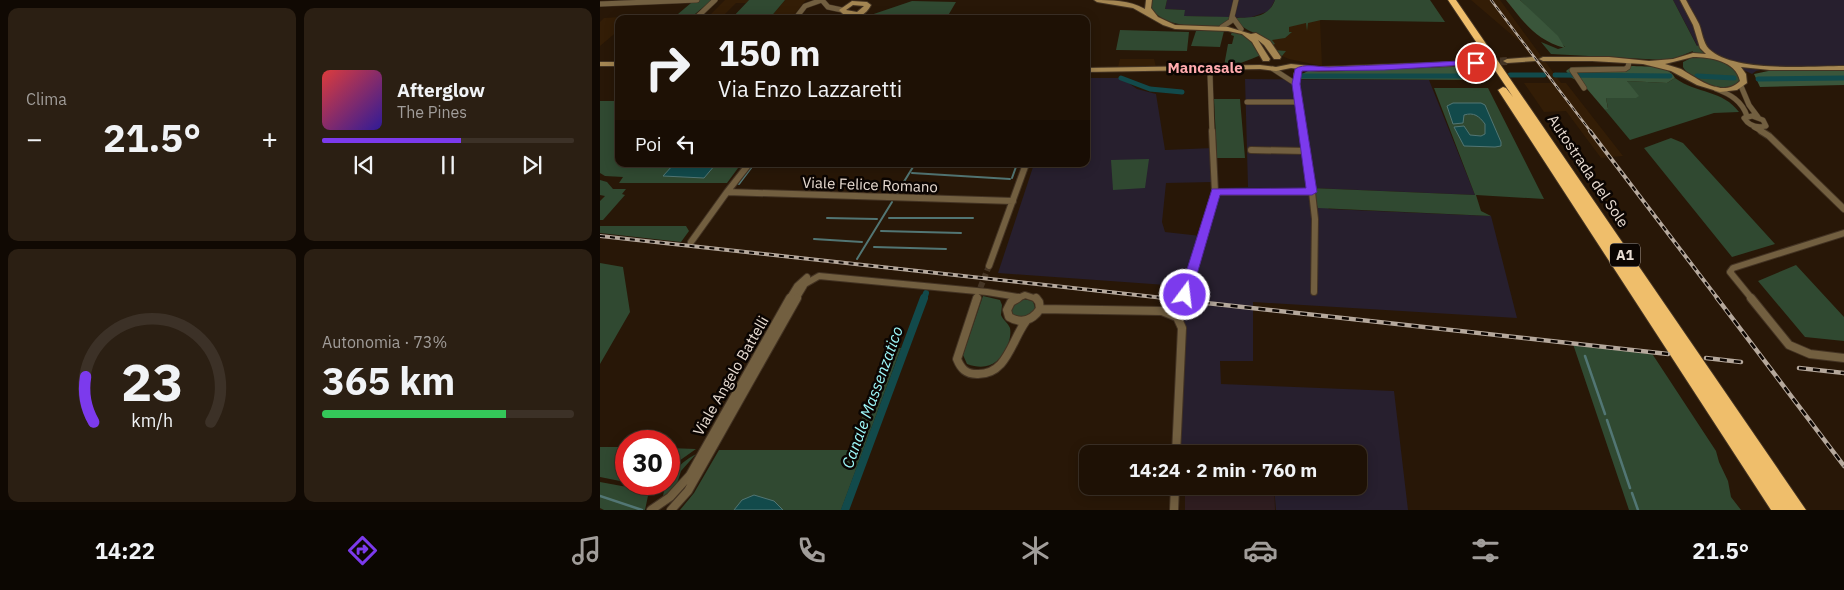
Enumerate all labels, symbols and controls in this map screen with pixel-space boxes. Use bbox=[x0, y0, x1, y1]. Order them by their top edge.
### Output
text: 150 m bbox=[718, 30, 821, 76]
icon: right bbox=[635, 35, 700, 100]
pin bbox=[1455, 42, 1497, 84]
icon: arrive bbox=[1462, 49, 1490, 77]
district label: Mancasale bbox=[1167, 58, 1243, 77]
text: Via Enzo Lazzaretti bbox=[718, 74, 902, 103]
text: Afterglow bbox=[397, 78, 485, 102]
text: Clima bbox=[26, 89, 67, 109]
text: The Pines bbox=[397, 102, 467, 122]
street label: Autostrada del Sole bbox=[1544, 111, 1633, 231]
text: 21.5° bbox=[103, 113, 201, 162]
text: − bbox=[26, 120, 43, 157]
text: + bbox=[261, 120, 278, 157]
icon: left bbox=[672, 130, 700, 158]
text: Poi bbox=[635, 132, 662, 156]
icon: previous bbox=[350, 151, 378, 179]
icon: pause bbox=[434, 151, 462, 179]
icon: next bbox=[518, 151, 546, 179]
street label: Viale Felice Romano bbox=[802, 173, 938, 196]
road number: A1 bbox=[1610, 244, 1640, 266]
position arrow bbox=[1158, 268, 1210, 320]
street label: Viale Angelo Battelli bbox=[689, 312, 773, 439]
water label: Canale Massenzatico bbox=[837, 323, 907, 471]
text: Autonomia · 73% bbox=[322, 332, 447, 352]
text: 23 bbox=[121, 348, 183, 415]
text: 365 km bbox=[322, 356, 455, 405]
text: km/h bbox=[131, 409, 173, 432]
speed limit sign: 30 bbox=[615, 430, 680, 495]
text: 14:24 · 2 min · 760 m bbox=[1129, 458, 1317, 482]
icon: directions bbox=[345, 533, 380, 568]
icon: music bbox=[569, 533, 604, 568]
icon: phone bbox=[794, 533, 829, 568]
icon: climate bbox=[1018, 533, 1053, 568]
icon: car bbox=[1243, 533, 1278, 568]
icon: filters bbox=[1468, 533, 1503, 568]
text: 14:22 bbox=[95, 536, 155, 565]
text: 21.5° bbox=[1692, 536, 1749, 565]

